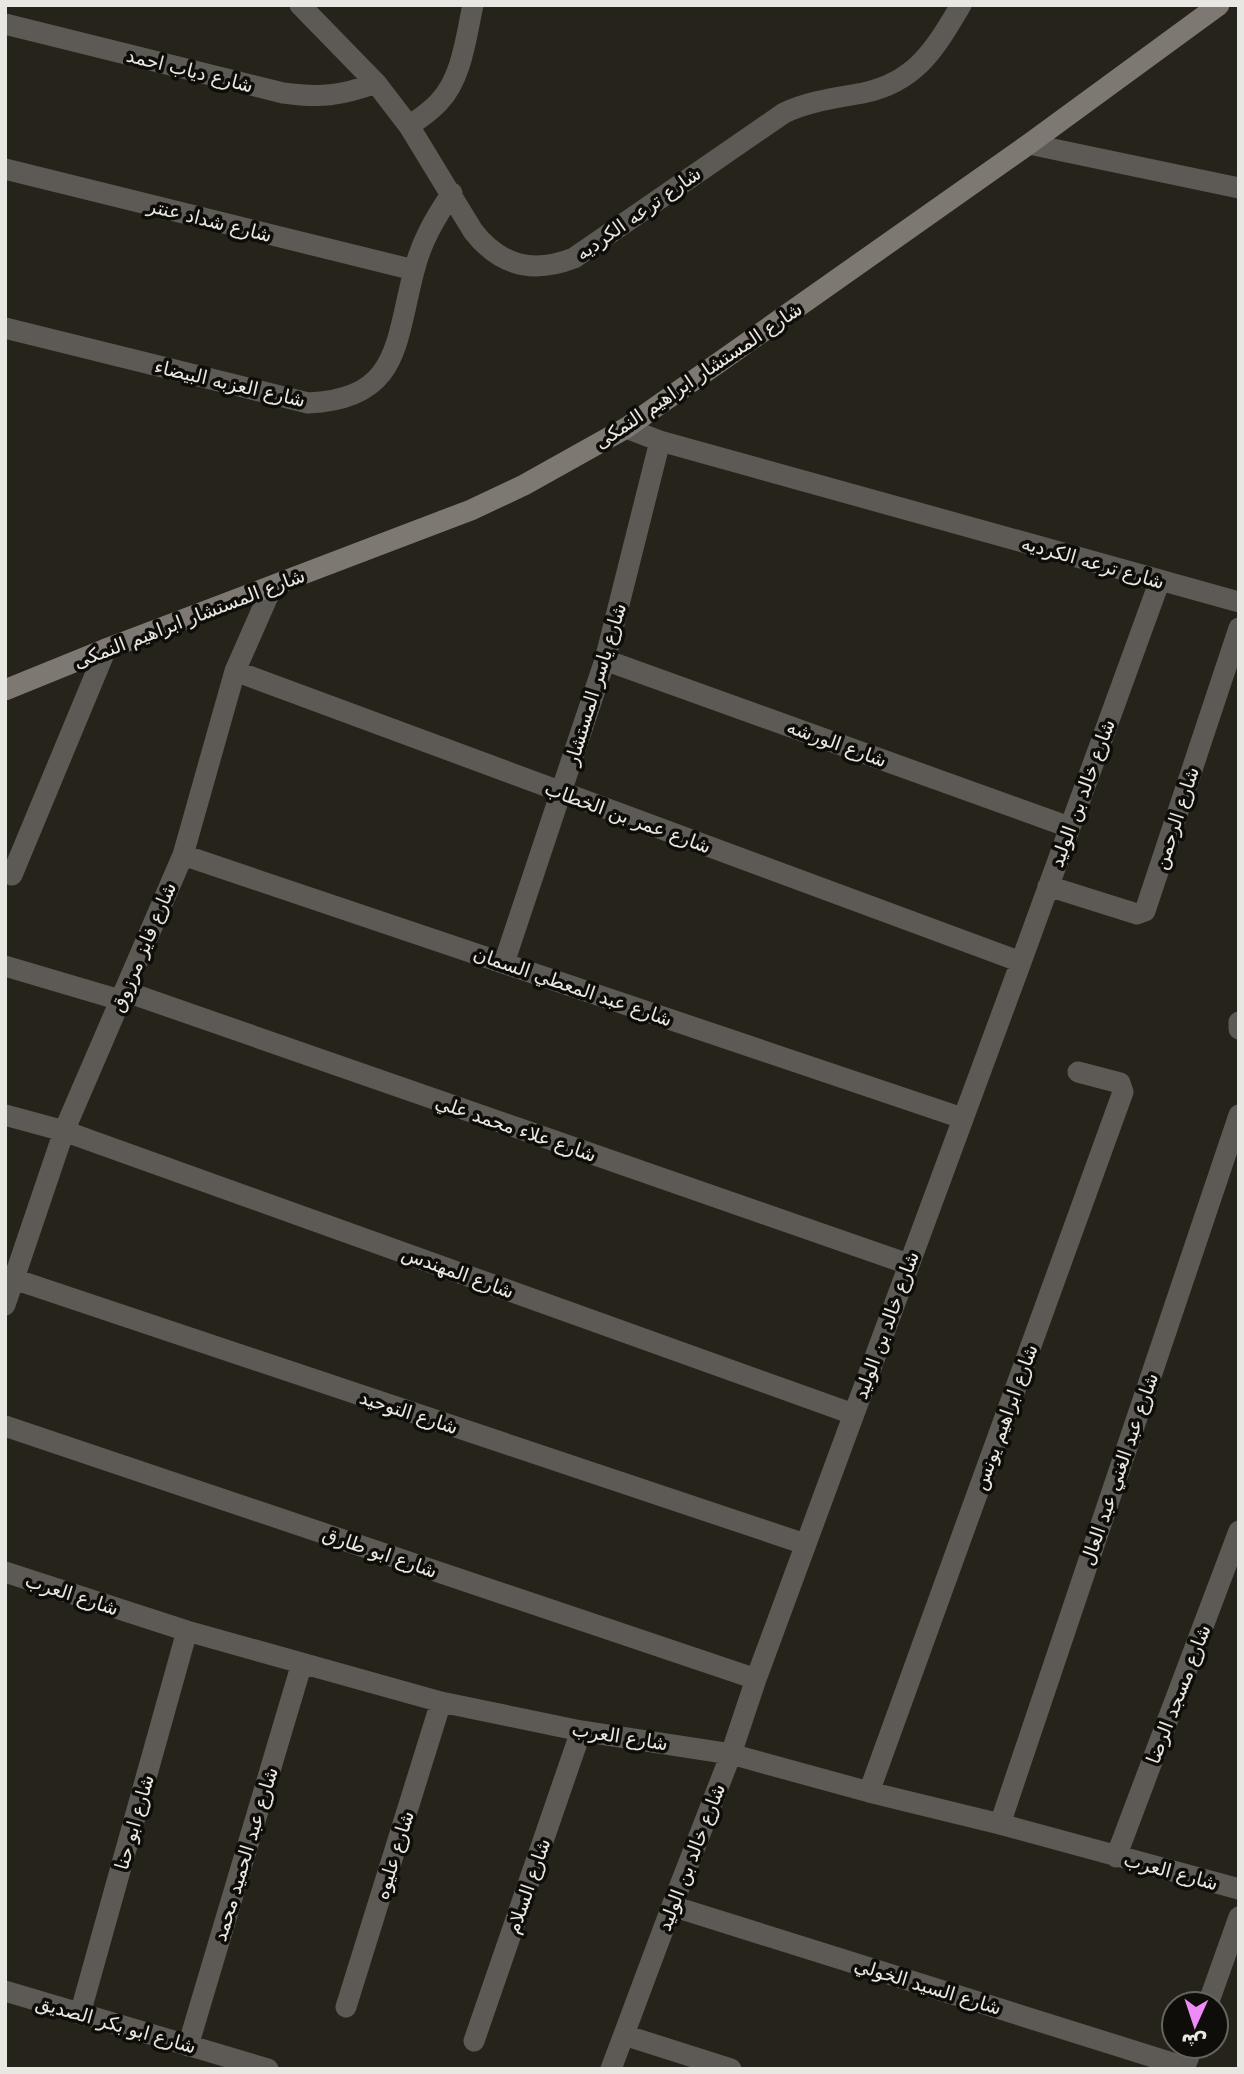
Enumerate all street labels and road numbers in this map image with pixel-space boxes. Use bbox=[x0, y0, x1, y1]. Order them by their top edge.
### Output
street label: شارع دياب احمد bbox=[124, 44, 256, 97]
street label: شارع ترعه الكرديه bbox=[571, 162, 705, 265]
street label: شارع شداد عنتر bbox=[144, 194, 274, 247]
street label: شارع المستشار ابراهيم النمكى bbox=[590, 297, 807, 454]
street label: شارع العزبه البيضاء bbox=[152, 355, 308, 412]
street label: شارع ترعه الكرديه bbox=[1019, 531, 1167, 594]
street label: شارع المستشار ابراهيم النمكى bbox=[70, 564, 308, 673]
street label: شارع ياسر المستشار bbox=[560, 600, 631, 769]
street label: شارع الورشه bbox=[784, 715, 890, 772]
street label: شارع خالد بن الوليد bbox=[1045, 716, 1120, 870]
street label: شارع الرحمن bbox=[1149, 764, 1204, 873]
street label: شارع عمر بن الخطاب bbox=[541, 777, 714, 858]
street label: شارع فايز مرزوق bbox=[106, 879, 181, 1016]
street label: شارع عبد المعطي السمان bbox=[470, 942, 675, 1031]
street label: شارع علاء محمد علي bbox=[432, 1090, 599, 1167]
street label: شارع المهندس bbox=[398, 1241, 517, 1303]
street label: شارع خالد بن الوليد bbox=[849, 1248, 924, 1402]
street label: شارع ابراهيم يونس bbox=[968, 1341, 1043, 1493]
street label: شارع عبد الغني عبد العال bbox=[1076, 1370, 1163, 1568]
street label: شارع التوحيد bbox=[357, 1386, 461, 1439]
street label: شارع ابو طارق bbox=[320, 1522, 440, 1583]
street label: شارع العرب bbox=[22, 1569, 121, 1620]
street label: شارع مسجد الرضا bbox=[1141, 1621, 1216, 1767]
street label: شارع العرب bbox=[570, 1718, 670, 1755]
street label: شارع عبد الحميد محمد bbox=[208, 1764, 283, 1944]
street label: شارع ابو حنا bbox=[110, 1772, 159, 1872]
street label: شارع خالد بن الوليد bbox=[653, 1780, 730, 1934]
street label: شارع عليوه bbox=[370, 1808, 419, 1902]
street label: شارع السلام bbox=[501, 1835, 556, 1937]
street label: شارع العرب bbox=[1121, 1848, 1221, 1895]
street label: شارع السيد الخولي bbox=[851, 1953, 1004, 2020]
street label: شارع ابو بكر الصديق bbox=[33, 1991, 199, 2058]

